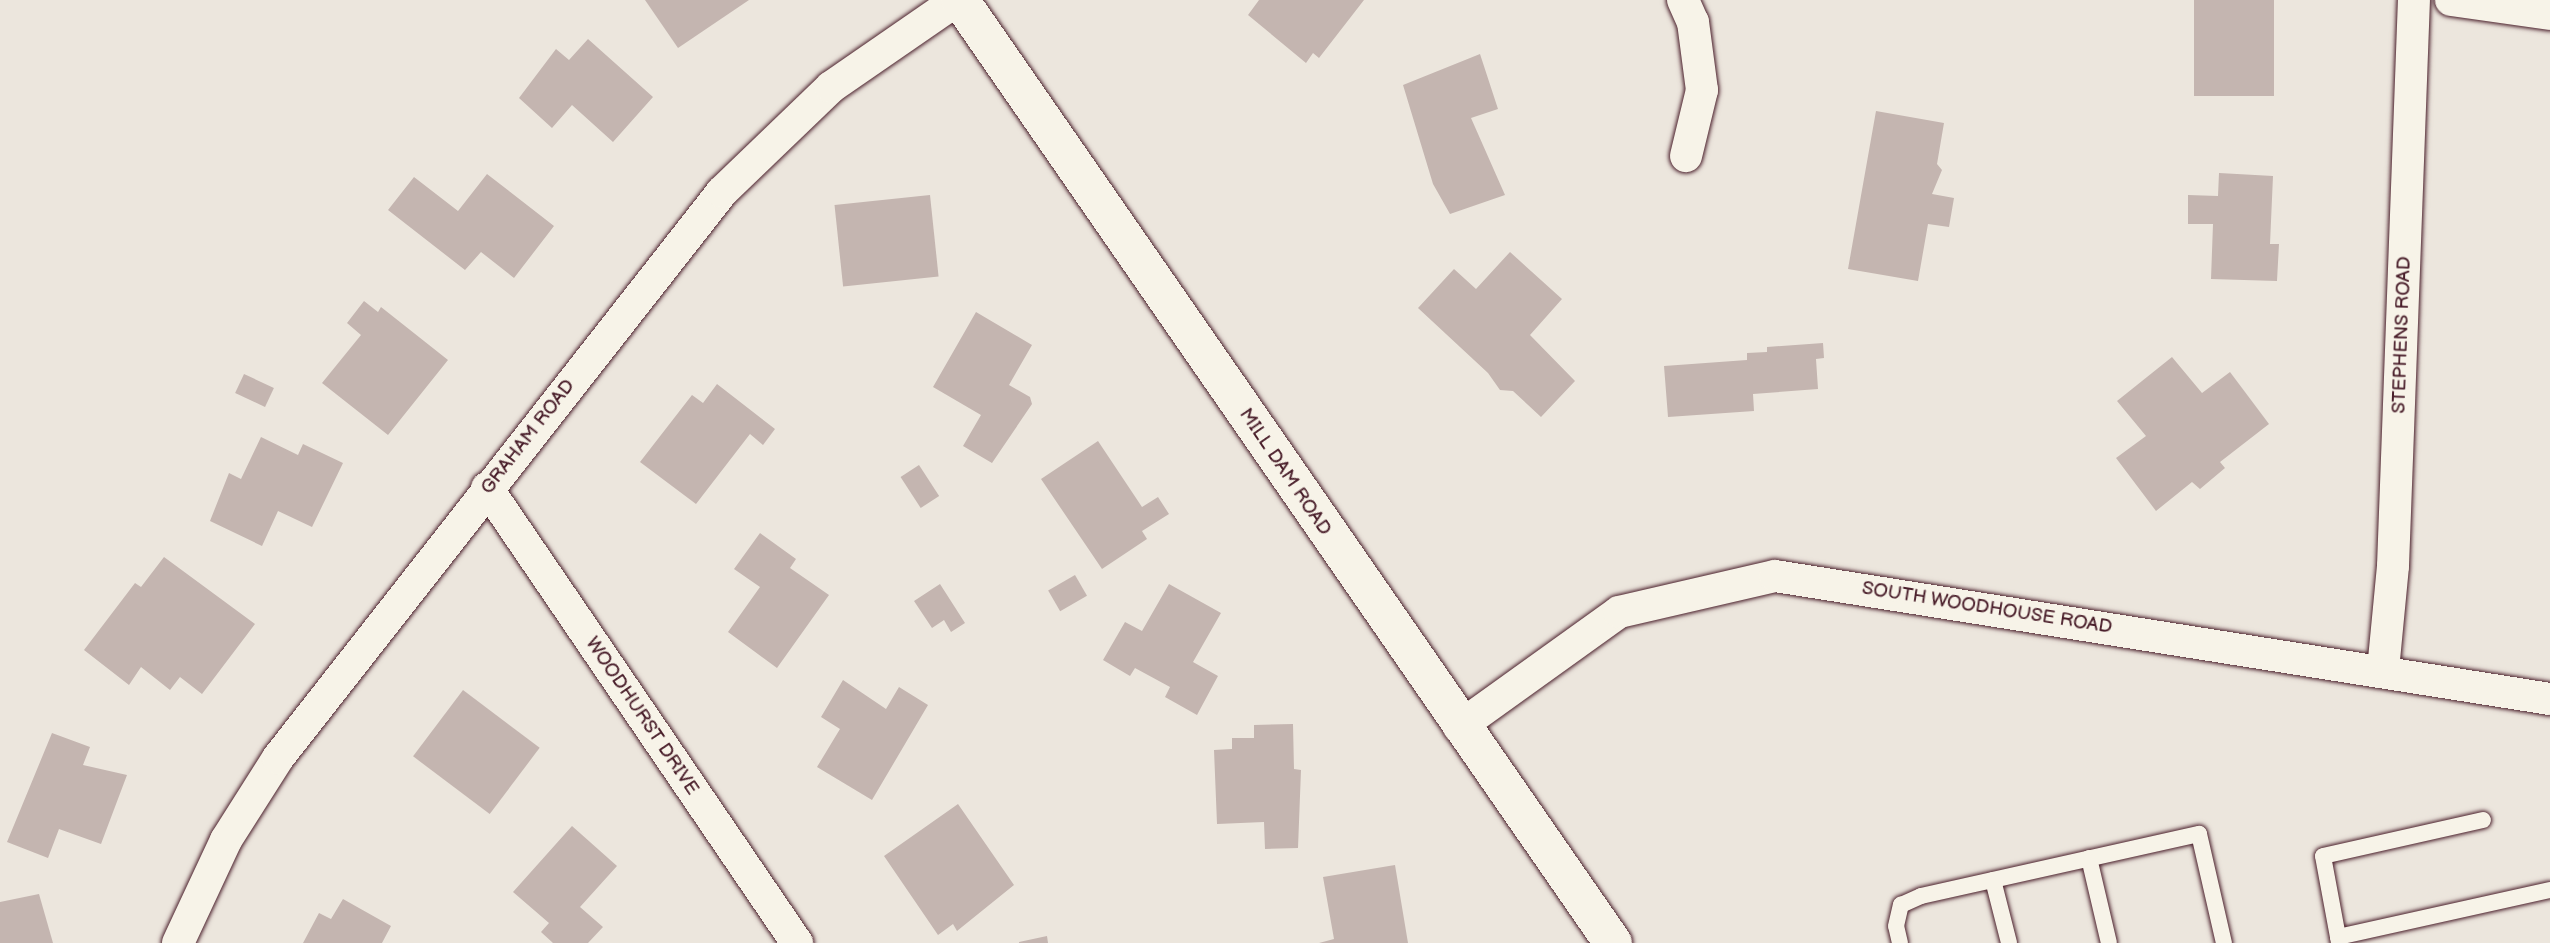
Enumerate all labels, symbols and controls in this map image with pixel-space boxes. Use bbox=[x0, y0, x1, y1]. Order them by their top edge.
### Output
street label: STEPHENS ROAD bbox=[2388, 256, 2416, 414]
street label: GRAHAM ROAD bbox=[476, 375, 580, 499]
street label: MILL DAM ROAD bbox=[1234, 404, 1336, 540]
street label: SOUTH WOODHOUSE ROAD bbox=[1860, 577, 2114, 639]
street label: WOODHURST DRIVE bbox=[581, 633, 703, 799]

